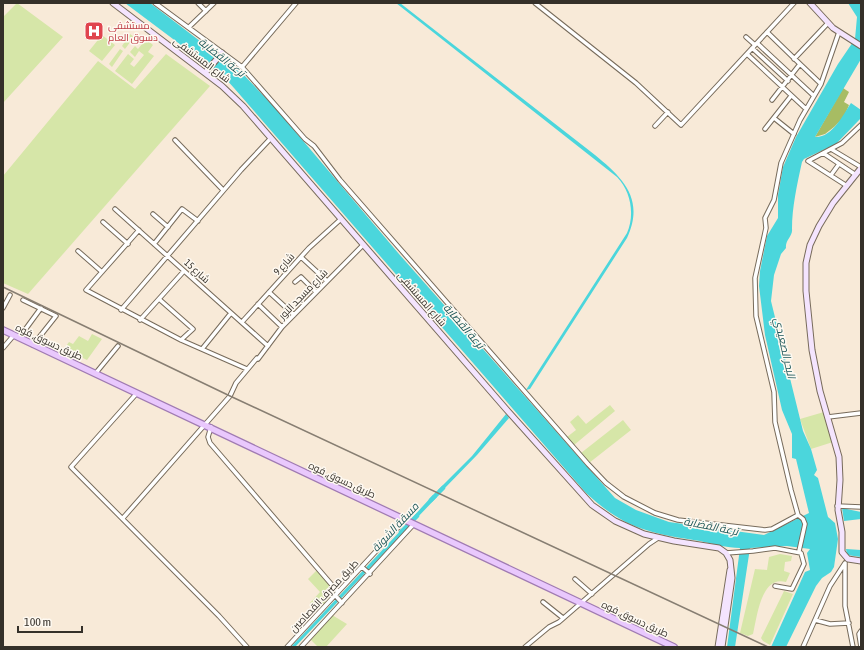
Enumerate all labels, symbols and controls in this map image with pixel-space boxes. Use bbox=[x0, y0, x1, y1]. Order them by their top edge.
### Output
hospital icon: مستشفى دسوق العام bbox=[83, 20, 105, 42]
place label: مستشفى دسوق العام bbox=[108, 20, 158, 45]
street label: شارع المستشفى bbox=[171, 35, 233, 86]
water label: ترعة القضابة bbox=[196, 35, 249, 81]
street label: شارع 9 bbox=[271, 251, 297, 278]
street label: شارع 15 bbox=[181, 257, 212, 286]
street label: شارع مسجد النور bbox=[276, 267, 330, 323]
street label: شارع المستشفى bbox=[395, 270, 449, 329]
water label: ترعة القضابة bbox=[440, 301, 488, 353]
water label: البحر الصعيدي bbox=[769, 316, 798, 381]
street label: طريق دسوق, فوه bbox=[13, 322, 84, 363]
street label: طريق دسوق, فوه bbox=[306, 460, 377, 501]
water label: مسقة الشونة bbox=[369, 499, 422, 555]
water label: ترعة القضابة bbox=[682, 515, 741, 539]
street label: طريق مصرف القصاصين bbox=[288, 558, 361, 635]
street label: طريق دسوق, فوه bbox=[599, 599, 670, 640]
scale bar bbox=[18, 608, 82, 634]
text: 100 m bbox=[24, 615, 51, 629]

